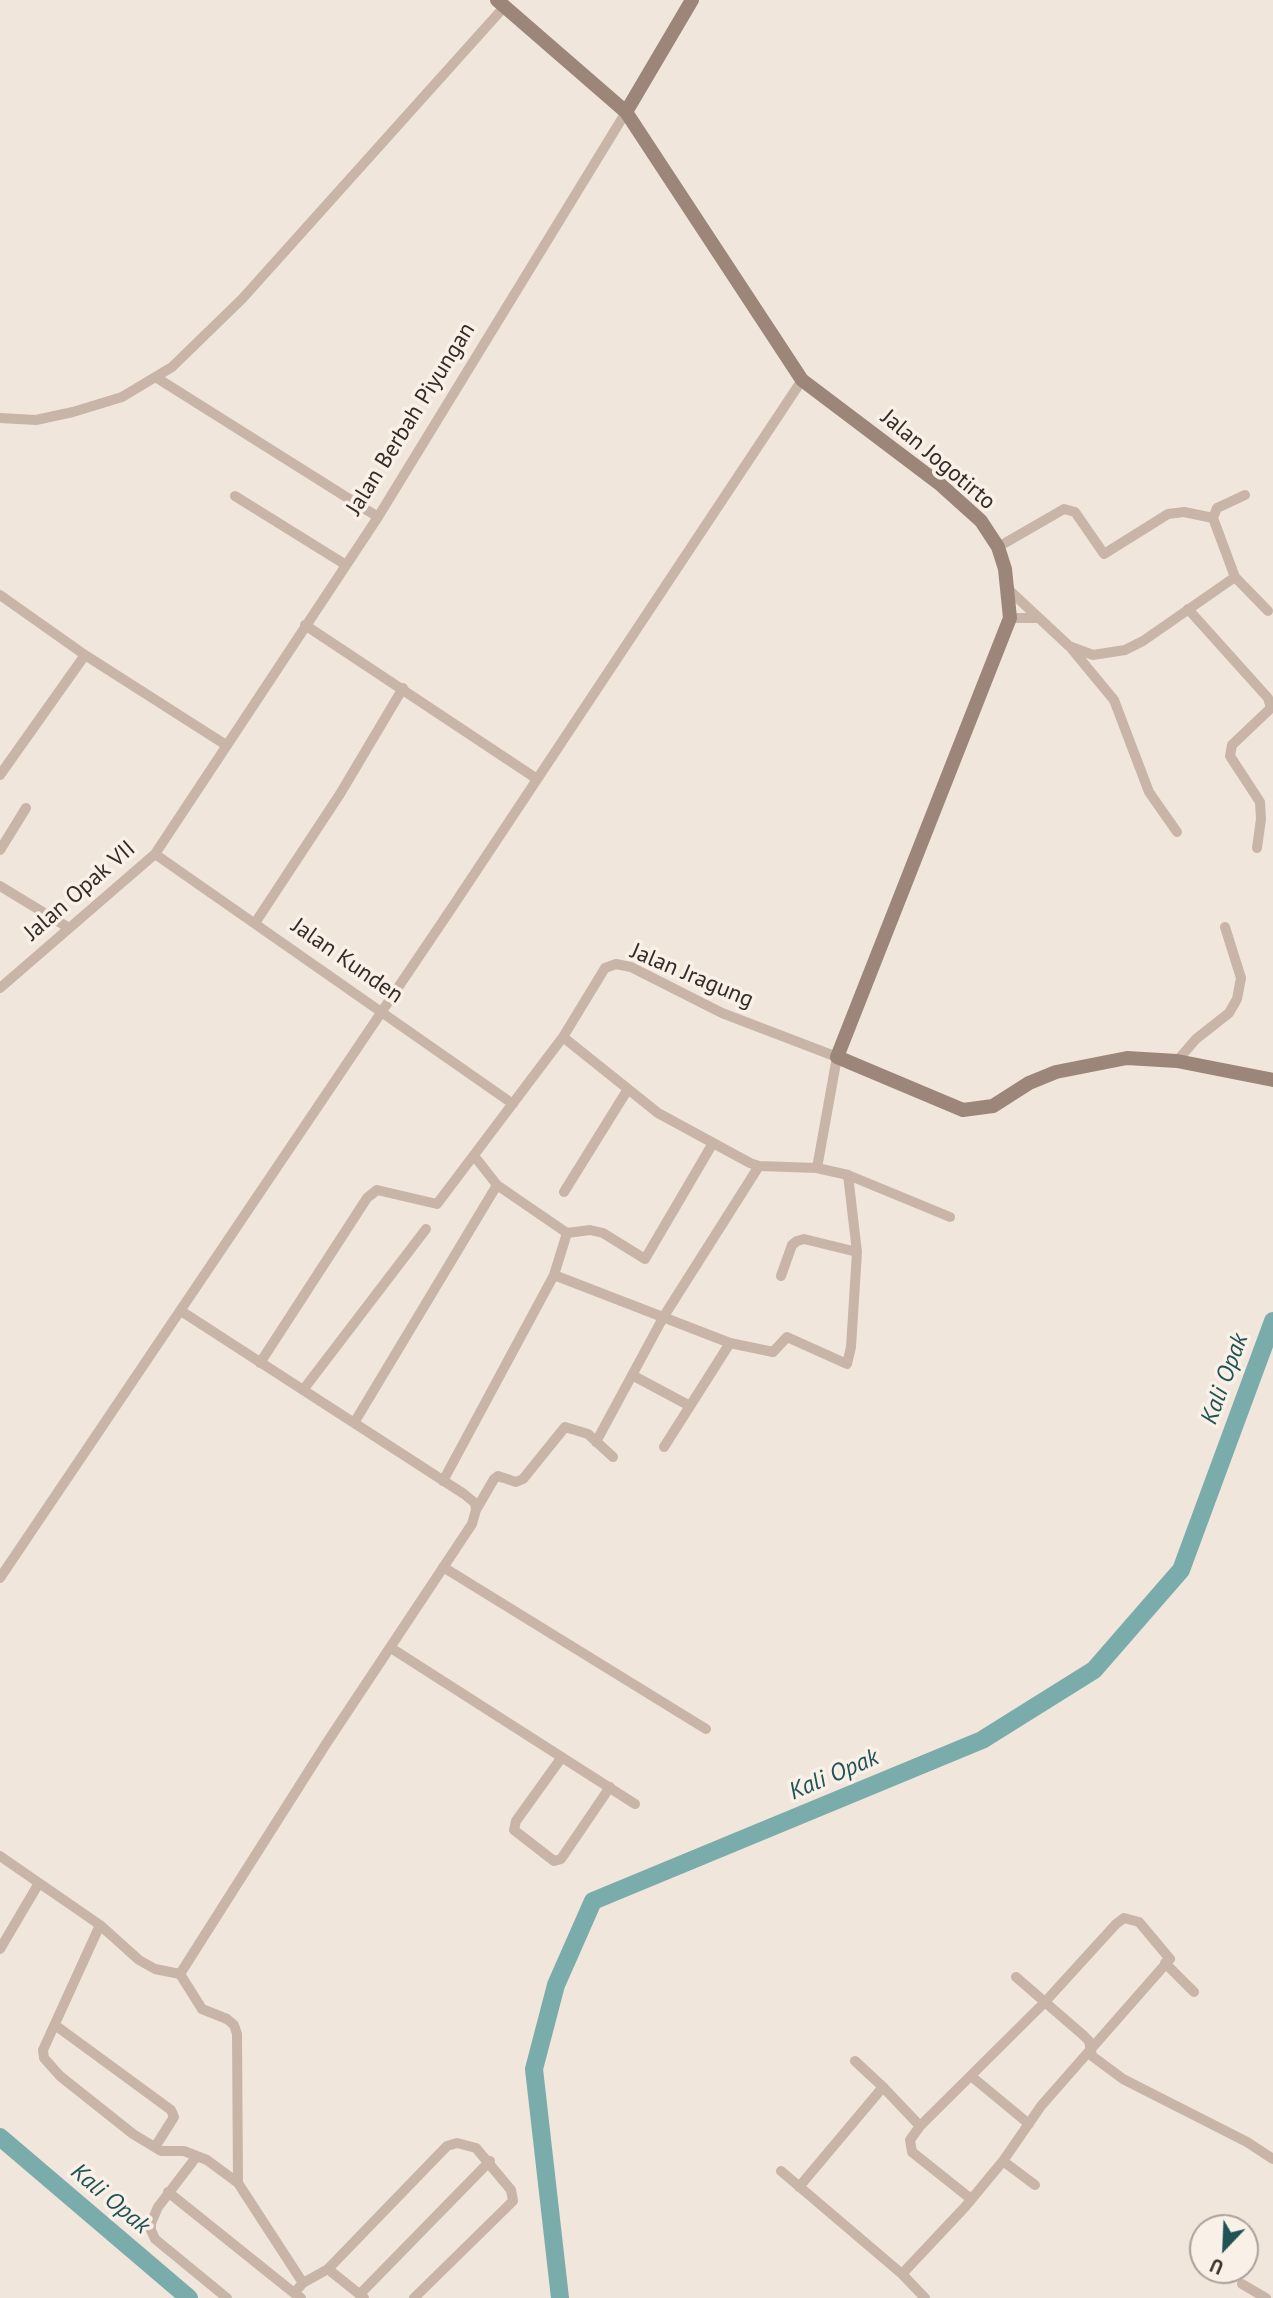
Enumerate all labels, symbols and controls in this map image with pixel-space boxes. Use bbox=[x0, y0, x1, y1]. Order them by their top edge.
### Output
street label: Jalan Berbah Piyungan bbox=[341, 318, 481, 520]
street label: Jalan Jogotirto bbox=[875, 404, 1001, 516]
street label: Jalan Opak VII bbox=[19, 835, 141, 947]
street label: Jalan Kunden bbox=[286, 912, 408, 1010]
street label: Jalan Jragung bbox=[627, 938, 757, 1014]
water label: Kali Opak bbox=[1195, 1330, 1255, 1428]
water label: Kali Opak bbox=[785, 1743, 883, 1807]
water label: Kali Opak bbox=[65, 2158, 155, 2240]
north arrow bbox=[1189, 2214, 1259, 2284]
text: U bbox=[1206, 2253, 1227, 2280]

